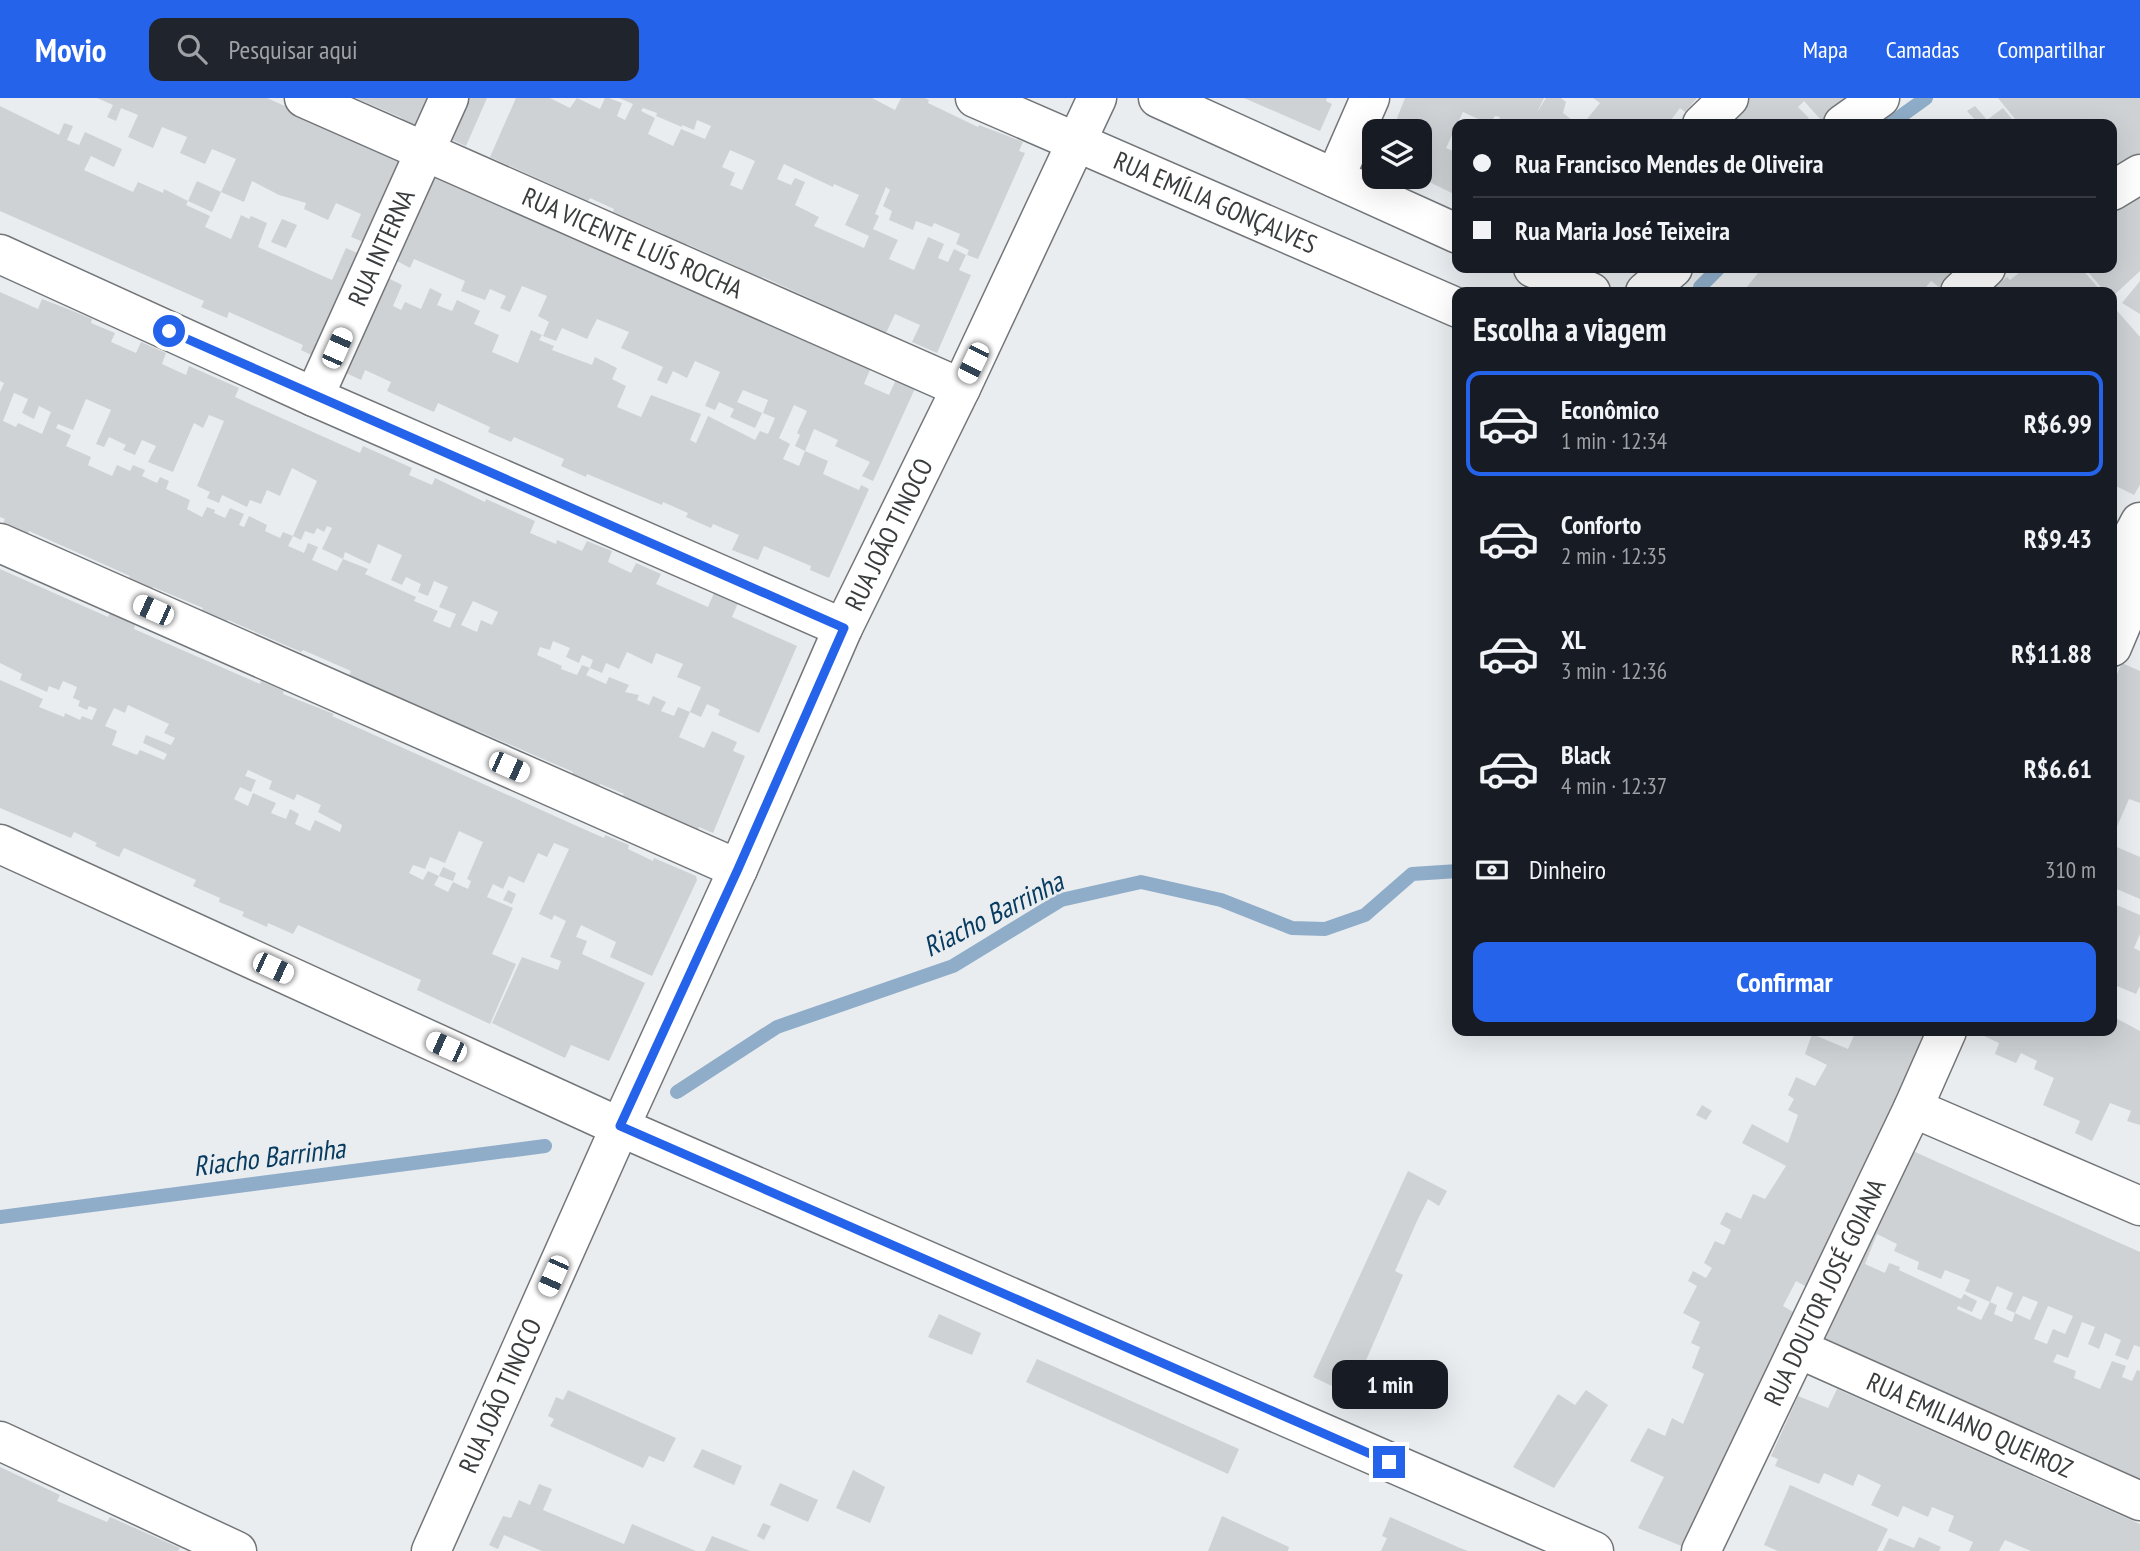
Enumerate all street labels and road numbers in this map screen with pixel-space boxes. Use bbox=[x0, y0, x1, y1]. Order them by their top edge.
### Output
street label: RUA EMÍLIA GONÇALVES bbox=[1109, 143, 1322, 261]
street label: RUA VICENTE LUÍS ROCHA bbox=[517, 180, 748, 306]
street label: RUA INTERNA bbox=[340, 183, 422, 311]
street label: RUA JOÃO TINOCO bbox=[837, 453, 940, 616]
street label: RUA DOUTOR JOSÉ GOIANA bbox=[1756, 1172, 1893, 1411]
street label: RUA JOÃO TINOCO bbox=[451, 1313, 549, 1478]
street label: RUA EMILIANO QUEIROZ bbox=[1862, 1364, 2078, 1485]

